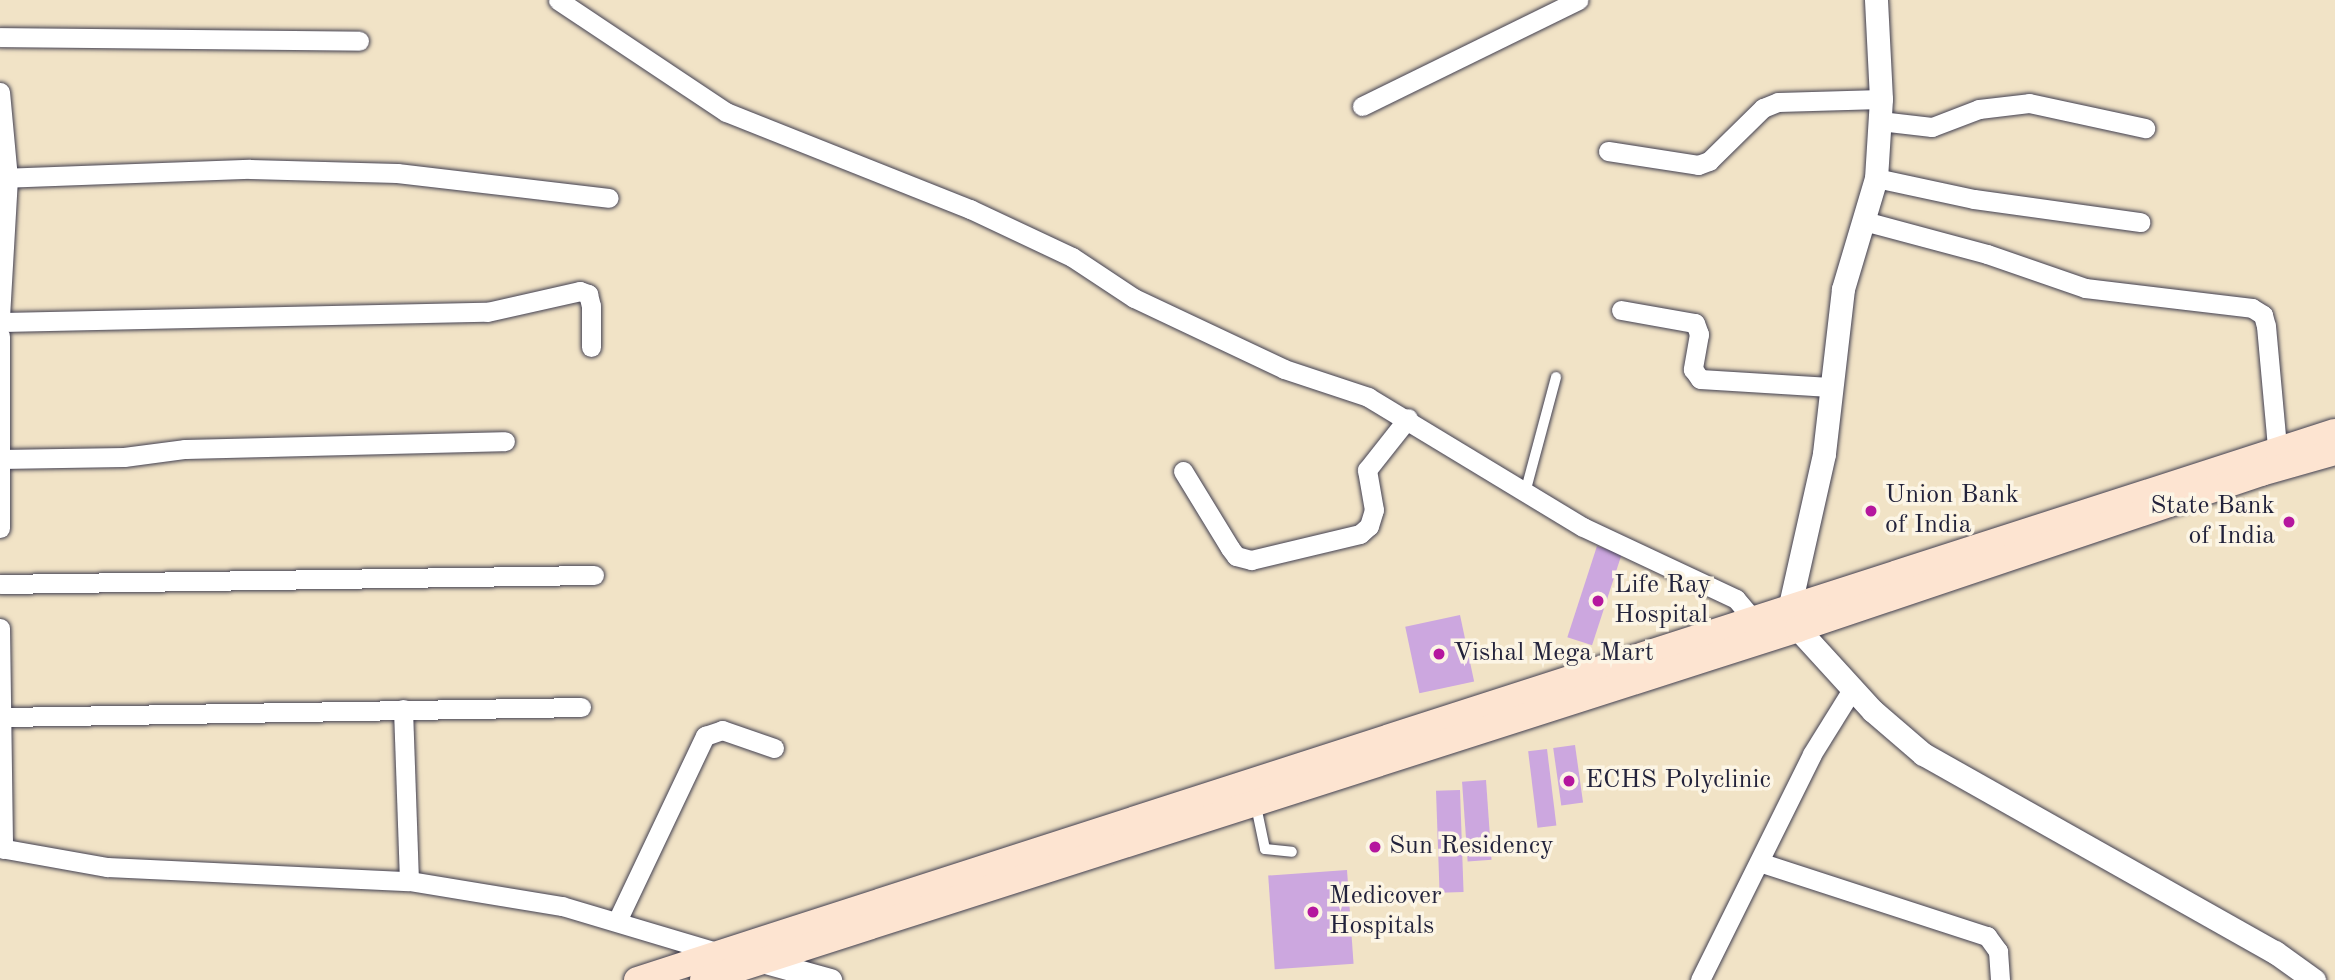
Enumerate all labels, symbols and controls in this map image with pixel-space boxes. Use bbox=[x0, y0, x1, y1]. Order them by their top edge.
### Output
place label: Union Bank of India bbox=[1885, 480, 2019, 542]
place label: State Bank of India bbox=[2150, 491, 2275, 552]
marker: Union Bank of India bbox=[1863, 503, 1879, 519]
marker: State Bank of India bbox=[2281, 514, 2297, 530]
place label: Life Ray Hospital bbox=[1614, 570, 1711, 632]
marker: Life Ray Hospital bbox=[1588, 591, 1608, 611]
place label: Vishal Mega Mart bbox=[1453, 638, 1654, 670]
marker: Vishal Mega Mart bbox=[1431, 646, 1447, 662]
place label: ECHS Polyclinic bbox=[1585, 765, 1771, 797]
marker: ECHS Polyclinic bbox=[1559, 771, 1579, 791]
place label: Sun Residency bbox=[1389, 831, 1554, 863]
marker: Sun Residency bbox=[1367, 839, 1383, 855]
place label: Medicover Hospitals bbox=[1329, 881, 1442, 942]
marker: Medicover Hospitals bbox=[1303, 902, 1323, 922]

